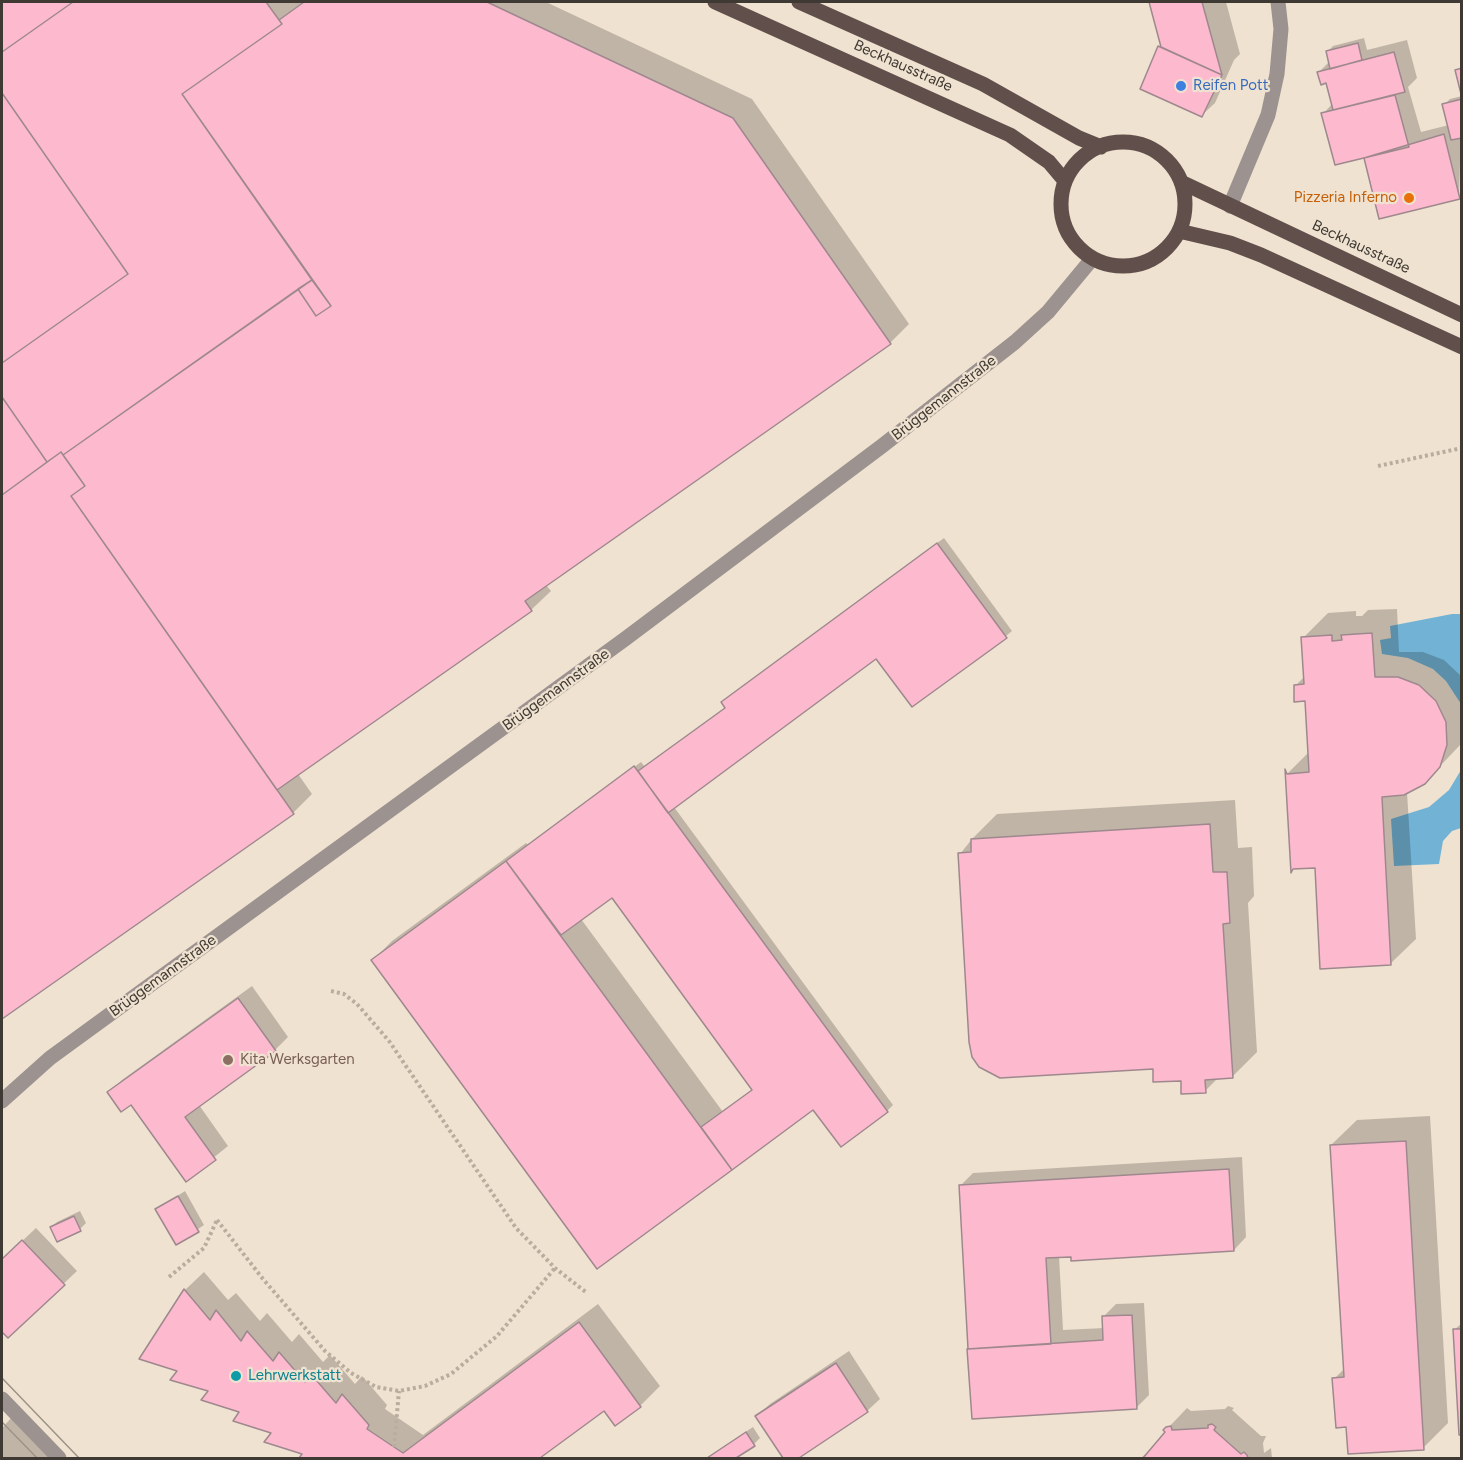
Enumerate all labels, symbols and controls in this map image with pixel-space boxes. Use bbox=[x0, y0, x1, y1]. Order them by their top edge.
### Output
street label: Beckhausstraße bbox=[851, 36, 955, 96]
place label: Reifen Pott bbox=[1193, 77, 1268, 95]
marker: Reifen Pott bbox=[1174, 79, 1188, 93]
place label: Pizzeria Inferno bbox=[1294, 189, 1397, 207]
marker: Pizzeria Inferno bbox=[1402, 191, 1416, 205]
street label: Beckhausstraße bbox=[1309, 216, 1413, 278]
street label: Brüggemannstraße bbox=[888, 352, 1000, 444]
street label: Brüggemannstraße bbox=[499, 645, 613, 735]
street label: Brüggemannstraße bbox=[106, 931, 220, 1021]
place label: Kita Werksgarten bbox=[240, 1051, 355, 1069]
marker: Kita Werksgarten bbox=[221, 1053, 235, 1067]
place label: Lehrwerkstatt bbox=[248, 1367, 341, 1385]
marker: Lehrwerkstatt bbox=[229, 1369, 243, 1383]

